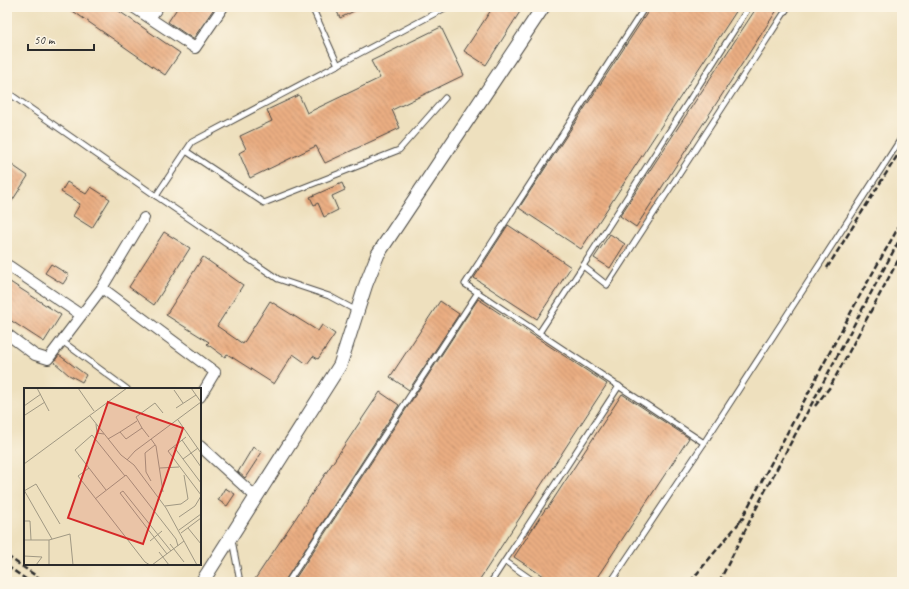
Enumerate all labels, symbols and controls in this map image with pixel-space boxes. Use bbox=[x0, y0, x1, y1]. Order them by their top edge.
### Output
scale bar bbox=[28, 26, 94, 52]
text: 50 m bbox=[34, 32, 56, 48]
inset map bbox=[24, 388, 201, 565]

